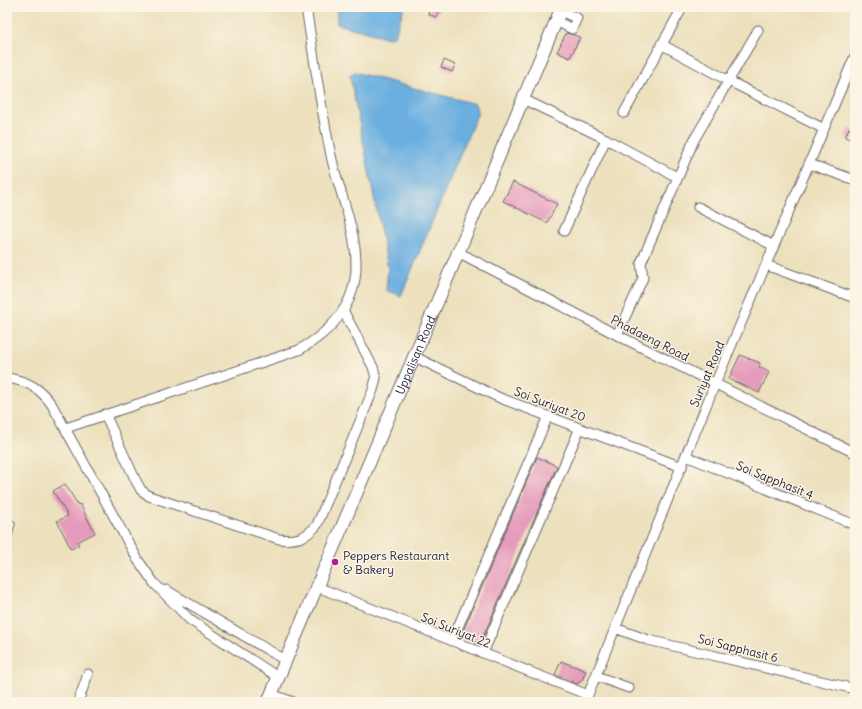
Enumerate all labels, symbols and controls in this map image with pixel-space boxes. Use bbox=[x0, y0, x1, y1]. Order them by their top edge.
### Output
street label: Phadaeng Road bbox=[608, 312, 692, 364]
street label: Uppalisan Road bbox=[392, 313, 438, 397]
street label: Suriyat Road bbox=[686, 339, 728, 409]
street label: Soi Suriyat 20 bbox=[512, 384, 588, 425]
street label: Soi Sapphasit 4 bbox=[734, 458, 816, 502]
place label: Peppers Restaurant & Bakery bbox=[343, 548, 449, 577]
marker: Peppers Restaurant & Bakery bbox=[330, 557, 340, 567]
street label: Soi Suriyat 22 bbox=[419, 609, 493, 651]
street label: Soi Sapphasit 6 bbox=[696, 631, 780, 665]

